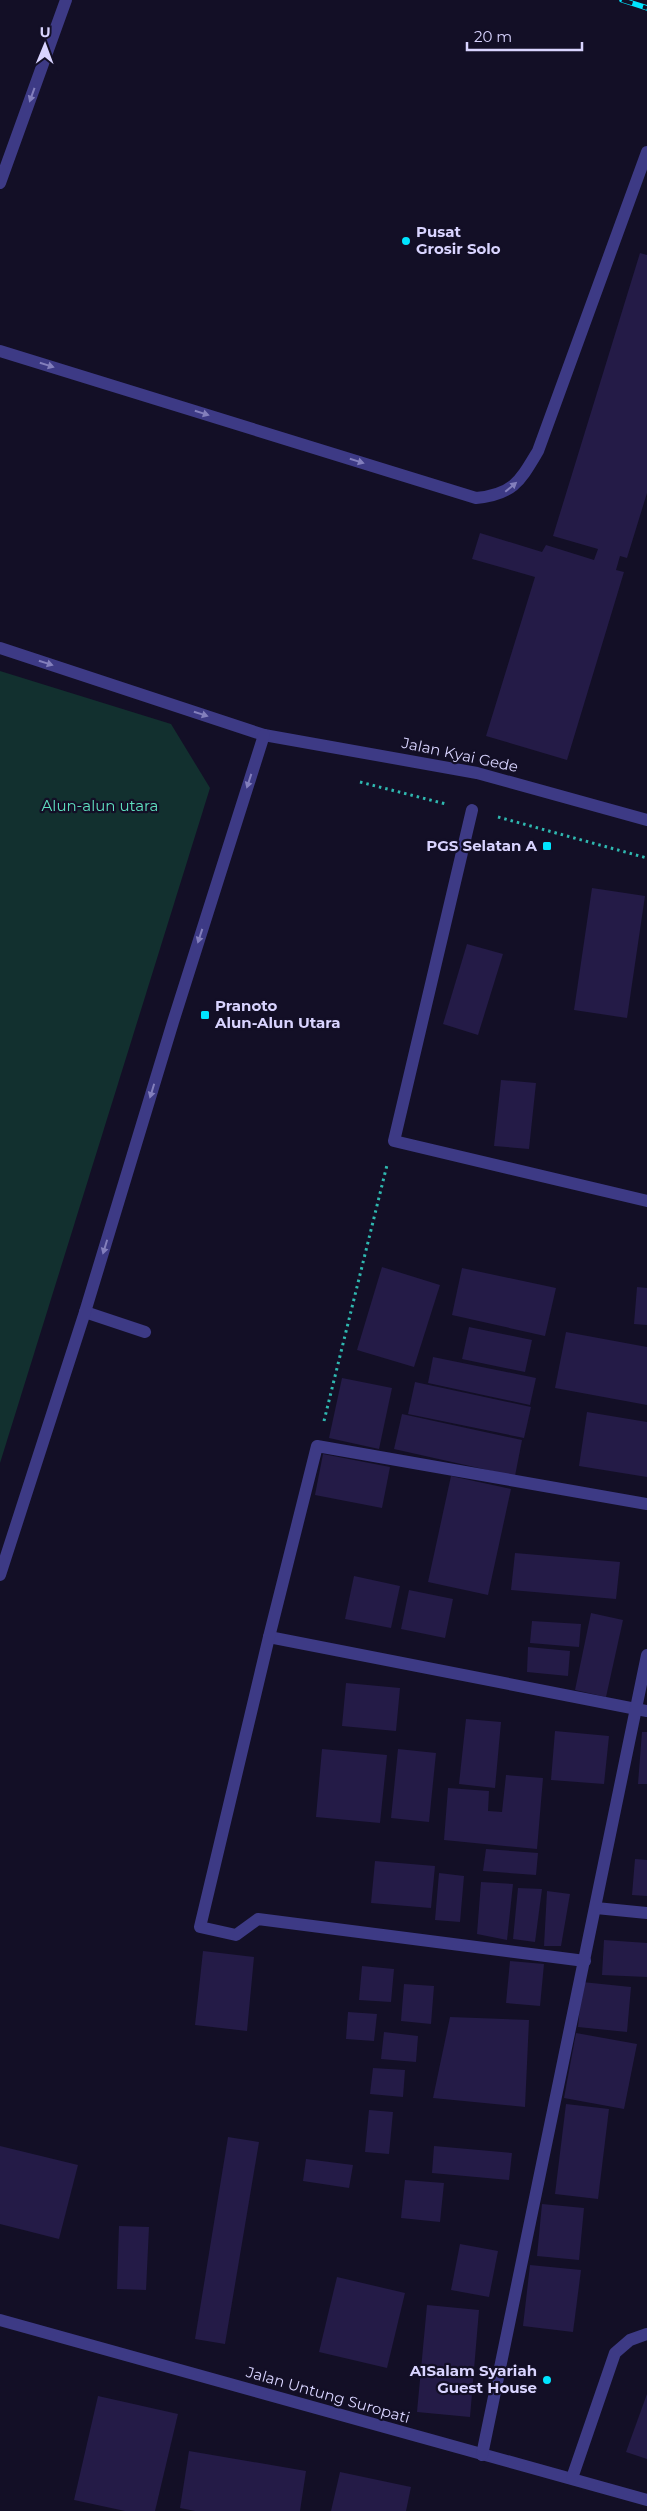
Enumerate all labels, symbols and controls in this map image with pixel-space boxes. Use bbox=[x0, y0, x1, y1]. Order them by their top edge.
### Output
north arrow bbox=[20, 20, 70, 70]
scale bar bbox=[467, 20, 582, 52]
text: U bbox=[40, 23, 51, 41]
text: 20 m bbox=[474, 27, 512, 46]
one-way arrow bbox=[28, 88, 36, 103]
place label: Pusat Grosir Solo bbox=[416, 222, 501, 258]
marker: Pusat Grosir Solo bbox=[400, 235, 412, 247]
one-way arrow bbox=[39, 362, 54, 370]
one-way arrow bbox=[194, 410, 209, 418]
one-way arrow bbox=[350, 458, 365, 466]
one-way arrow bbox=[504, 481, 517, 492]
one-way arrow bbox=[39, 660, 54, 667]
one-way arrow bbox=[193, 711, 208, 718]
street label: Jalan Kyai Gede bbox=[399, 733, 520, 776]
one-way arrow bbox=[245, 774, 253, 789]
park label: Alun-alun utara bbox=[42, 796, 158, 815]
place label: PGS Selatan A bbox=[426, 836, 538, 855]
marker: PGS Selatan A bbox=[541, 840, 553, 852]
one-way arrow bbox=[196, 929, 204, 944]
place label: Pranoto Alun-Alun Utara bbox=[214, 996, 341, 1032]
marker: Pranoto Alun-Alun Utara bbox=[199, 1009, 211, 1021]
one-way arrow bbox=[147, 1084, 155, 1099]
one-way arrow bbox=[100, 1239, 108, 1254]
place label: A1Salam Syariah Guest House bbox=[409, 2361, 537, 2397]
street label: Jalan Untung Suropati bbox=[243, 2362, 412, 2427]
marker: A1Salam Syariah Guest House bbox=[541, 2374, 553, 2386]

